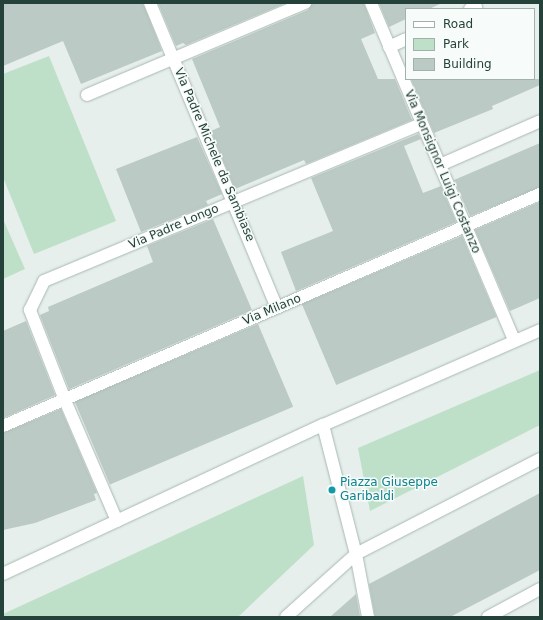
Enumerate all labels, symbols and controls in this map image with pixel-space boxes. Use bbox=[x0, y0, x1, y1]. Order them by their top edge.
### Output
legend bbox=[405, 8, 535, 80]
text: Road bbox=[443, 17, 473, 31]
text: Park bbox=[443, 37, 469, 51]
text: Building bbox=[443, 57, 492, 71]
street label: Via Padre Michele da Sambiase bbox=[171, 66, 257, 244]
street label: Via Monsignor Luigi Costanzo bbox=[401, 88, 483, 256]
street label: Via Padre Longo bbox=[127, 202, 221, 252]
street label: Via Milano bbox=[241, 291, 303, 329]
place label: Piazza Giuseppe Garibaldi bbox=[340, 476, 438, 504]
marker: Piazza Giuseppe Garibaldi bbox=[327, 485, 337, 495]

